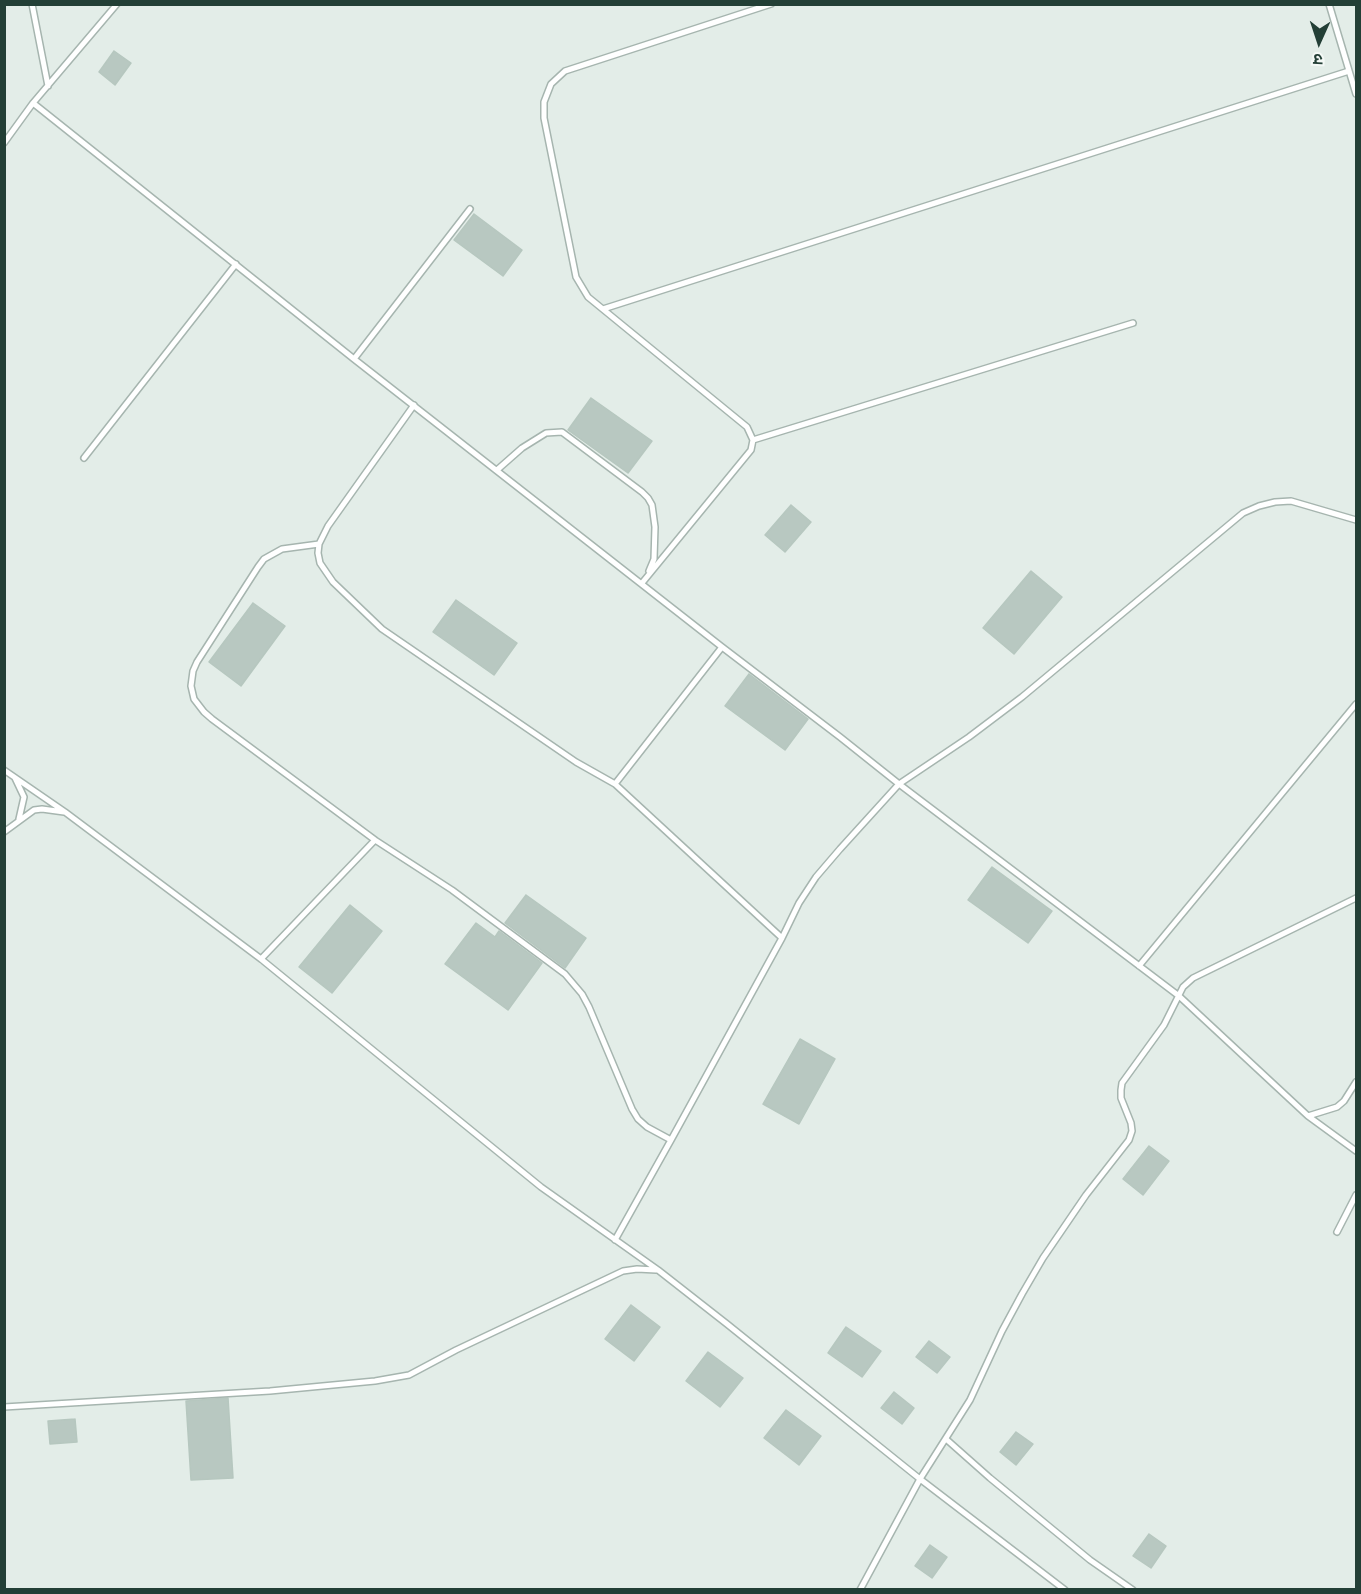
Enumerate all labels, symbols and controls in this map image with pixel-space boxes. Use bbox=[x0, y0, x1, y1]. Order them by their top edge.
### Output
north arrow bbox=[1289, 12, 1349, 72]
text: उ bbox=[1313, 50, 1323, 70]

